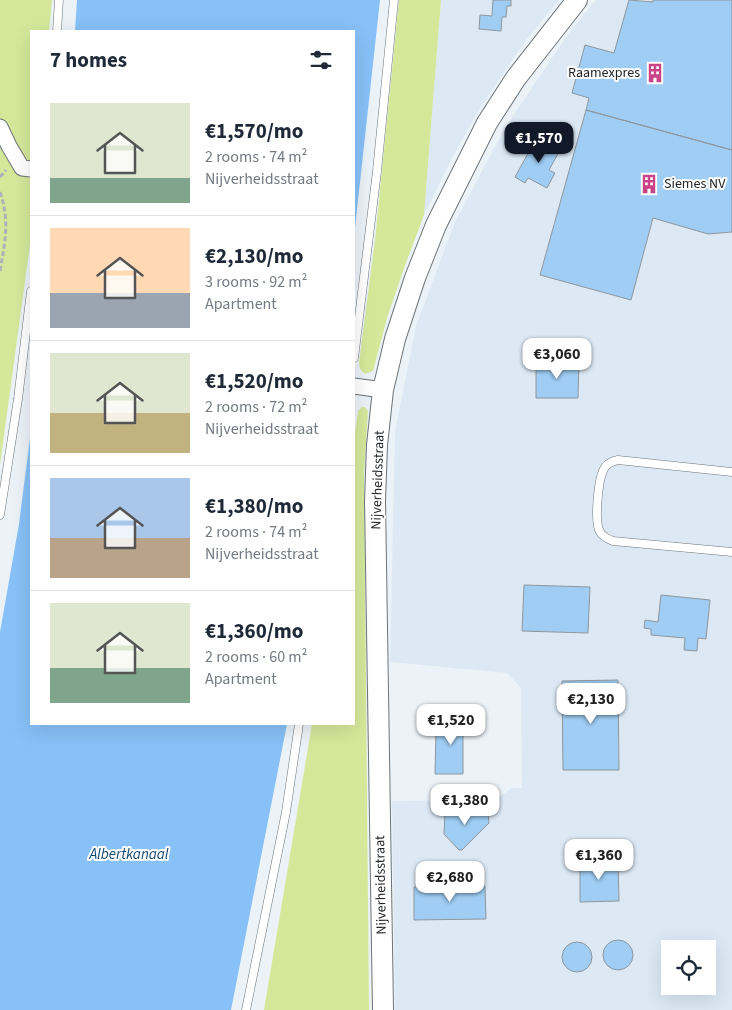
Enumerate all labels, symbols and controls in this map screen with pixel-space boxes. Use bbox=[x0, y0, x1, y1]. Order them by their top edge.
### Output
text: 7 homes bbox=[50, 45, 127, 75]
icon: filters bbox=[307, 46, 335, 74]
building icon: Raamexpres bbox=[644, 62, 666, 84]
place label: Raamexpres bbox=[568, 63, 640, 83]
text: €1,570/mo bbox=[205, 116, 304, 146]
pin: €1,570 bbox=[498, 121, 580, 164]
icon: home bbox=[90, 123, 150, 183]
text: €1,570 bbox=[515, 127, 563, 149]
text: 2 rooms · 74 m² bbox=[205, 146, 307, 168]
text: Nijverheidsstraat bbox=[205, 168, 319, 190]
building icon: Siemes NV bbox=[638, 173, 660, 195]
place label: Siemes NV bbox=[664, 174, 726, 194]
text: €2,130/mo bbox=[205, 241, 304, 271]
icon: home bbox=[90, 248, 150, 308]
text: 3 rooms · 92 m² bbox=[205, 271, 307, 293]
text: Apartment bbox=[205, 293, 277, 315]
pin: €3,060 bbox=[516, 338, 598, 380]
text: €3,060 bbox=[533, 343, 581, 365]
text: €1,520/mo bbox=[205, 366, 304, 396]
icon: home bbox=[90, 373, 150, 433]
text: 2 rooms · 72 m² bbox=[205, 396, 307, 418]
text: Nijverheidsstraat bbox=[205, 418, 319, 440]
street label: Nijverheidsstraat bbox=[366, 430, 390, 530]
text: €1,380/mo bbox=[205, 491, 304, 521]
icon: home bbox=[90, 498, 150, 558]
text: 2 rooms · 74 m² bbox=[205, 521, 307, 543]
text: Nijverheidsstraat bbox=[205, 543, 319, 565]
text: €1,360/mo bbox=[205, 616, 304, 646]
icon: home bbox=[90, 623, 150, 683]
text: 2 rooms · 60 m² bbox=[205, 646, 307, 668]
text: Apartment bbox=[205, 668, 277, 690]
pin: €2,130 bbox=[550, 682, 632, 725]
text: €2,130 bbox=[567, 688, 615, 710]
pin: €1,520 bbox=[410, 704, 492, 746]
text: €1,520 bbox=[427, 709, 475, 731]
pin: €1,380 bbox=[424, 784, 506, 826]
text: €1,380 bbox=[441, 789, 489, 811]
street label: Nijverheidsstraat bbox=[370, 835, 392, 935]
pin: €1,360 bbox=[558, 838, 640, 881]
water label: Albertkanaal bbox=[88, 844, 169, 865]
text: €1,360 bbox=[575, 844, 623, 866]
pin: €2,680 bbox=[409, 860, 491, 903]
text: €2,680 bbox=[426, 866, 474, 888]
map controls bbox=[661, 940, 716, 995]
button: locate bbox=[661, 940, 716, 995]

